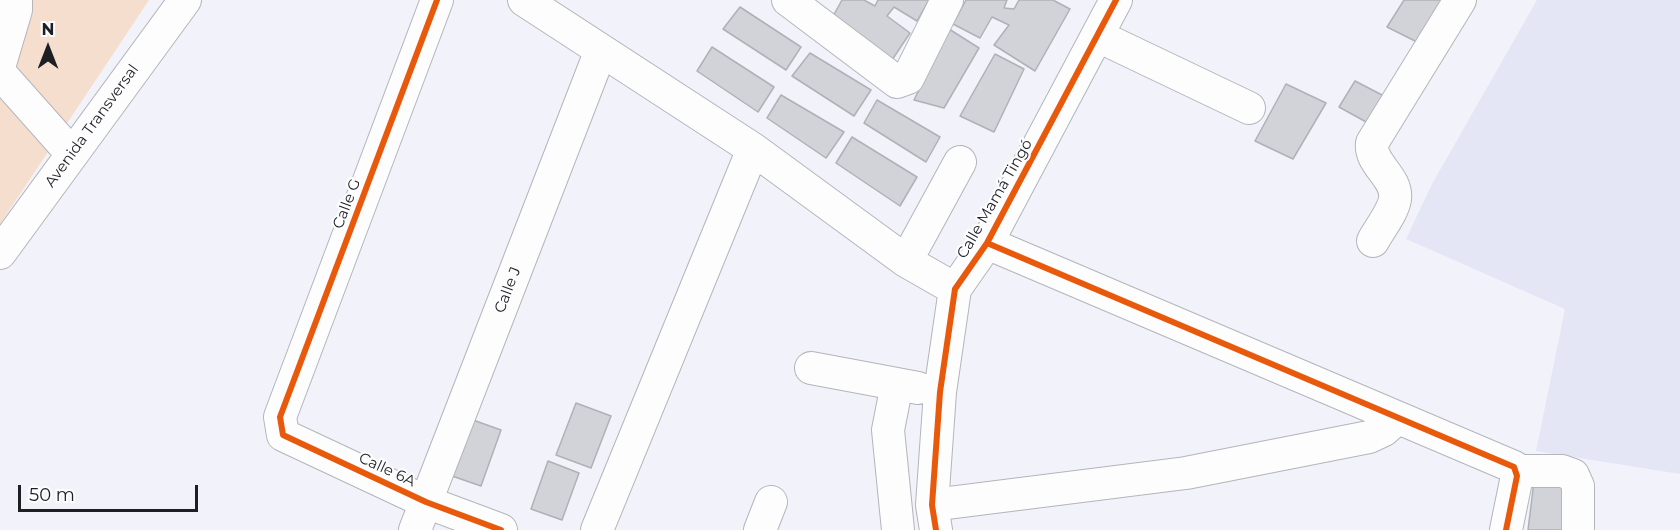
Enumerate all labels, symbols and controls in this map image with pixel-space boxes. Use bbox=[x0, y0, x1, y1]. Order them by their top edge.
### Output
north arrow bbox=[18, 18, 78, 78]
text: N bbox=[42, 20, 54, 39]
street label: Avenida Transversal bbox=[41, 61, 143, 191]
street label: Calle Mamá Tingó bbox=[954, 136, 1036, 262]
street label: Calle G bbox=[329, 176, 365, 232]
street label: Calle J bbox=[491, 264, 525, 316]
street label: Calle 6A bbox=[356, 449, 418, 491]
scale bar bbox=[21, 473, 201, 511]
text: 50 m bbox=[29, 484, 75, 506]

